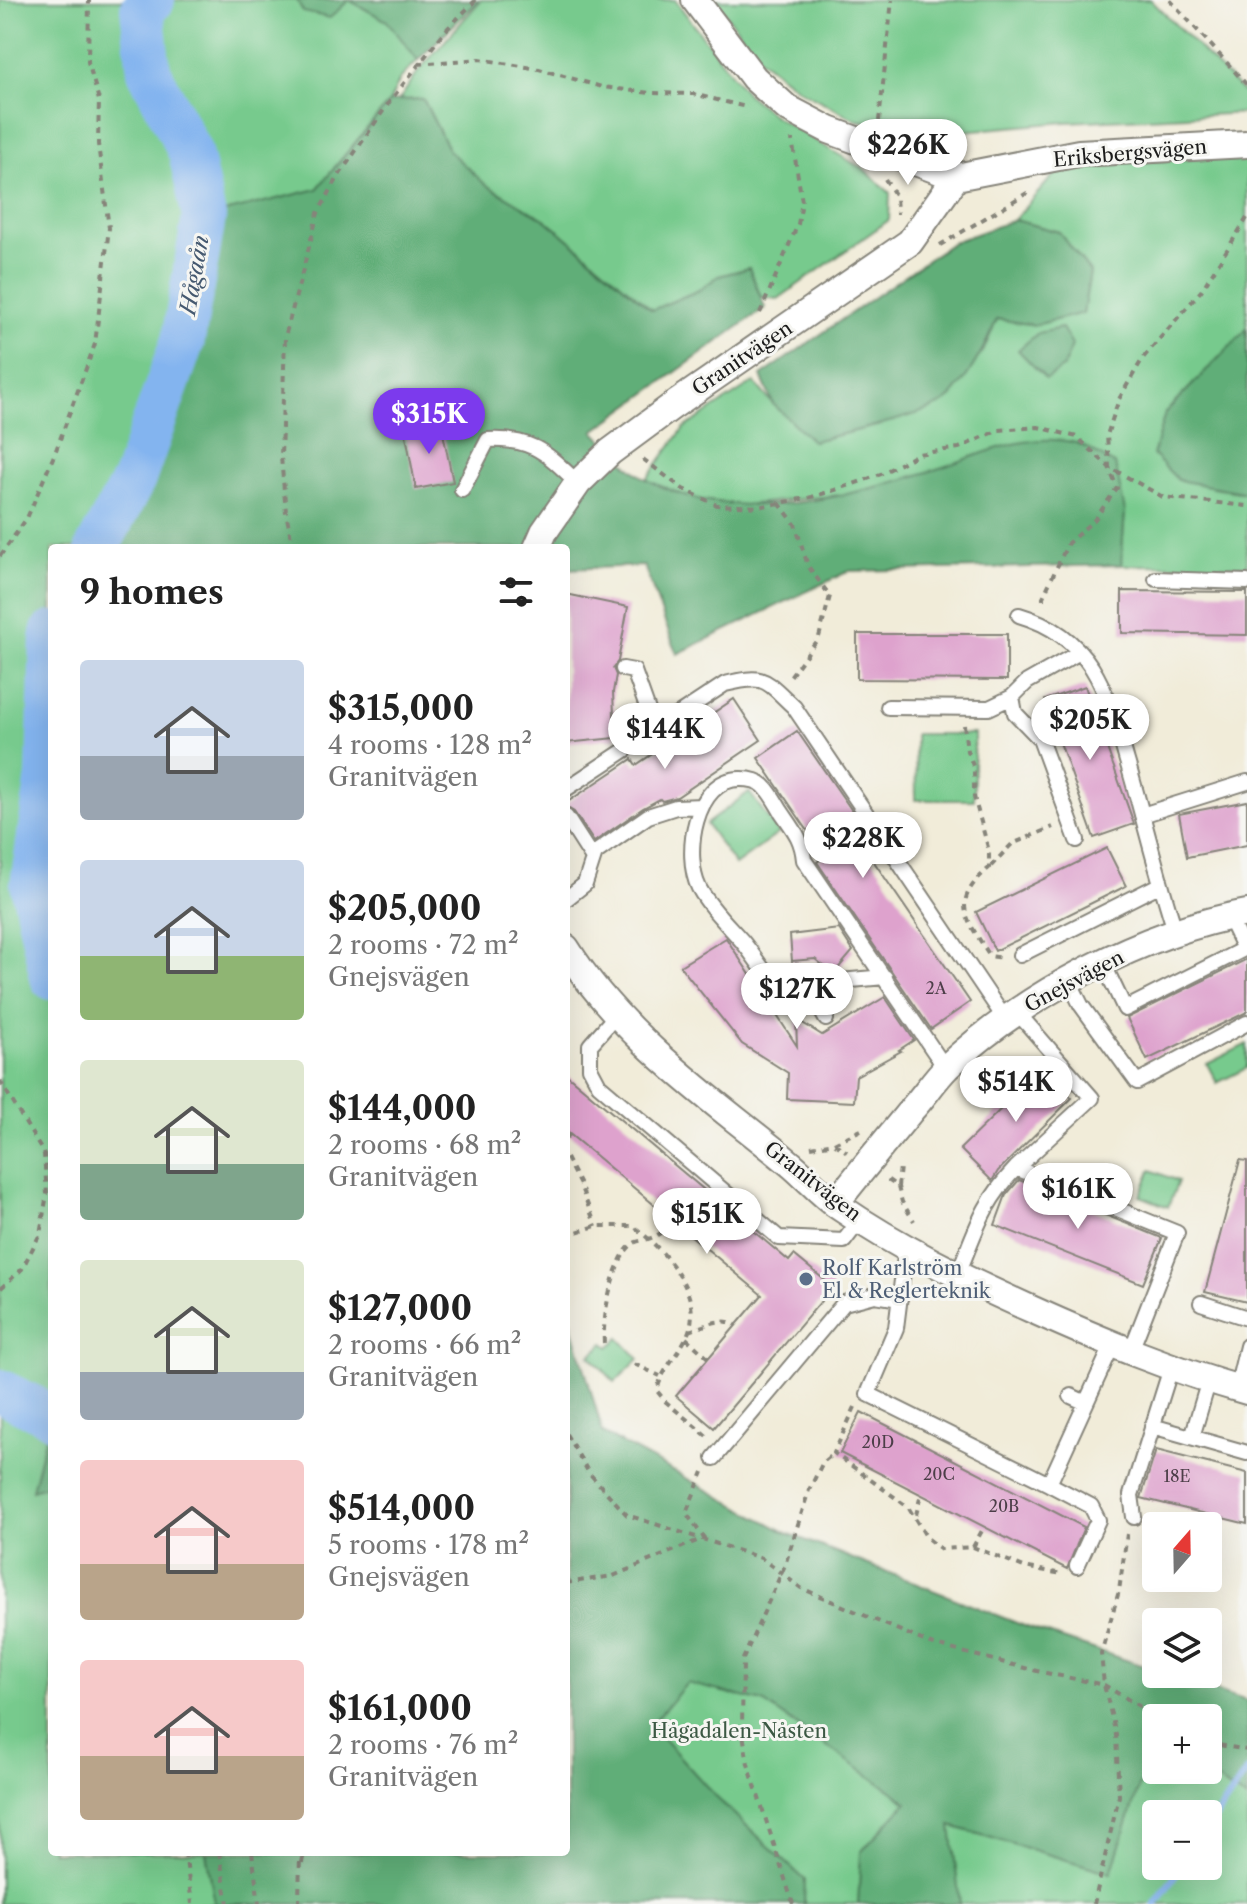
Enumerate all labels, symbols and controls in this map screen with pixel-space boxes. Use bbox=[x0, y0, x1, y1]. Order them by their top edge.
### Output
pin: $226K bbox=[852, 119, 964, 187]
text: $226K bbox=[867, 129, 949, 161]
street label: Eriksbergsvägen bbox=[1052, 134, 1208, 172]
water label: Hågaån bbox=[174, 233, 215, 319]
street label: Granitvägen bbox=[687, 315, 797, 400]
pin: $315K bbox=[373, 388, 485, 456]
text: $315K bbox=[391, 398, 467, 430]
icon: filters bbox=[494, 570, 538, 614]
text: 9 homes bbox=[80, 571, 224, 613]
text: $315,000 bbox=[328, 687, 474, 729]
icon: home bbox=[144, 692, 240, 788]
pin: $205K bbox=[1034, 694, 1146, 762]
pin: $144K bbox=[609, 703, 721, 771]
text: $205K bbox=[1049, 704, 1131, 736]
text: $144K bbox=[626, 713, 704, 745]
text: 4 rooms · 128 m² bbox=[328, 729, 532, 761]
text: Granitvägen bbox=[328, 761, 478, 793]
pin: $228K bbox=[807, 812, 919, 880]
text: $228K bbox=[822, 822, 904, 854]
text: $205,000 bbox=[328, 887, 481, 929]
icon: home bbox=[144, 892, 240, 988]
text: 2 rooms · 72 m² bbox=[328, 929, 519, 961]
street label: Gnejsvägen bbox=[1020, 945, 1128, 1017]
text: Gnejsvägen bbox=[328, 961, 470, 993]
pin: $127K bbox=[741, 963, 853, 1031]
text: $127K bbox=[759, 973, 835, 1005]
house number: 2A bbox=[925, 978, 948, 998]
pin: $514K bbox=[960, 1056, 1072, 1124]
text: $514K bbox=[978, 1066, 1054, 1098]
text: $144,000 bbox=[328, 1087, 477, 1129]
icon: home bbox=[144, 1092, 240, 1188]
text: 2 rooms · 68 m² bbox=[328, 1129, 521, 1161]
street label: Granitvägen bbox=[760, 1136, 866, 1226]
text: Granitvägen bbox=[328, 1161, 478, 1193]
pin: $161K bbox=[1022, 1163, 1134, 1231]
text: $161K bbox=[1041, 1173, 1115, 1205]
pin: $151K bbox=[651, 1188, 763, 1256]
text: $151K bbox=[670, 1198, 744, 1230]
place label: Rolf Karlström El & Reglerteknik bbox=[822, 1256, 992, 1303]
marker: Rolf Karlström El & Reglerteknik bbox=[797, 1270, 815, 1288]
text: $127,000 bbox=[328, 1287, 472, 1329]
icon: home bbox=[144, 1292, 240, 1388]
text: 2 rooms · 66 m² bbox=[328, 1329, 521, 1361]
text: Granitvägen bbox=[328, 1361, 478, 1393]
house number: 20D bbox=[862, 1432, 894, 1452]
house number: 20C bbox=[923, 1464, 955, 1484]
house number: 18E bbox=[1163, 1466, 1191, 1486]
text: $514,000 bbox=[328, 1487, 475, 1529]
icon: home bbox=[144, 1492, 240, 1588]
house number: 20B bbox=[989, 1496, 1019, 1516]
north arrow bbox=[1142, 1512, 1222, 1592]
map controls bbox=[1142, 1512, 1222, 1880]
text: 5 rooms · 178 m² bbox=[328, 1529, 529, 1561]
text: Gnejsvägen bbox=[328, 1561, 470, 1593]
button: layers bbox=[1142, 1608, 1222, 1688]
text: $161,000 bbox=[328, 1687, 472, 1729]
icon: home bbox=[144, 1692, 240, 1788]
button: + bbox=[1142, 1704, 1222, 1784]
park label: Hågadalen-Nåsten bbox=[651, 1719, 827, 1743]
text: 2 rooms · 76 m² bbox=[328, 1729, 518, 1761]
text: Granitvägen bbox=[328, 1761, 478, 1793]
button: − bbox=[1142, 1800, 1222, 1880]

